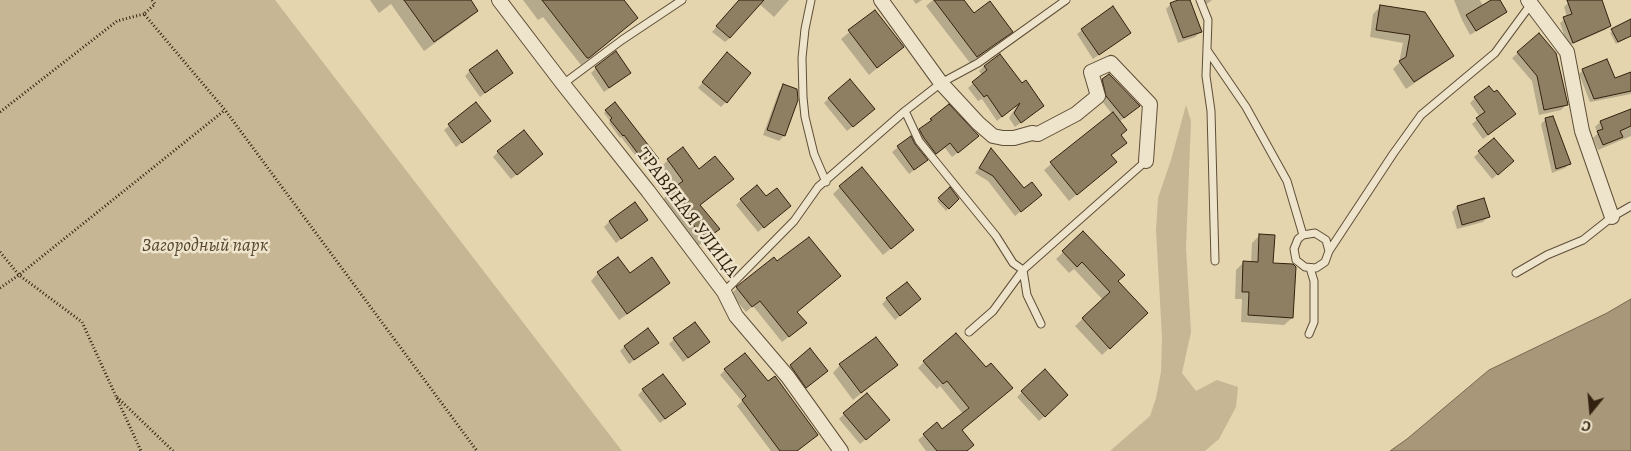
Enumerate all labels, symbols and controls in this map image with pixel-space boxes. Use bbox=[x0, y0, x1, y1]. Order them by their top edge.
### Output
street label: ТРАВЯНАЯ УЛИЦА bbox=[631, 144, 743, 282]
park label: Загородный парк bbox=[142, 235, 268, 257]
north arrow bbox=[1566, 386, 1616, 436]
text: С bbox=[1580, 415, 1593, 436]

